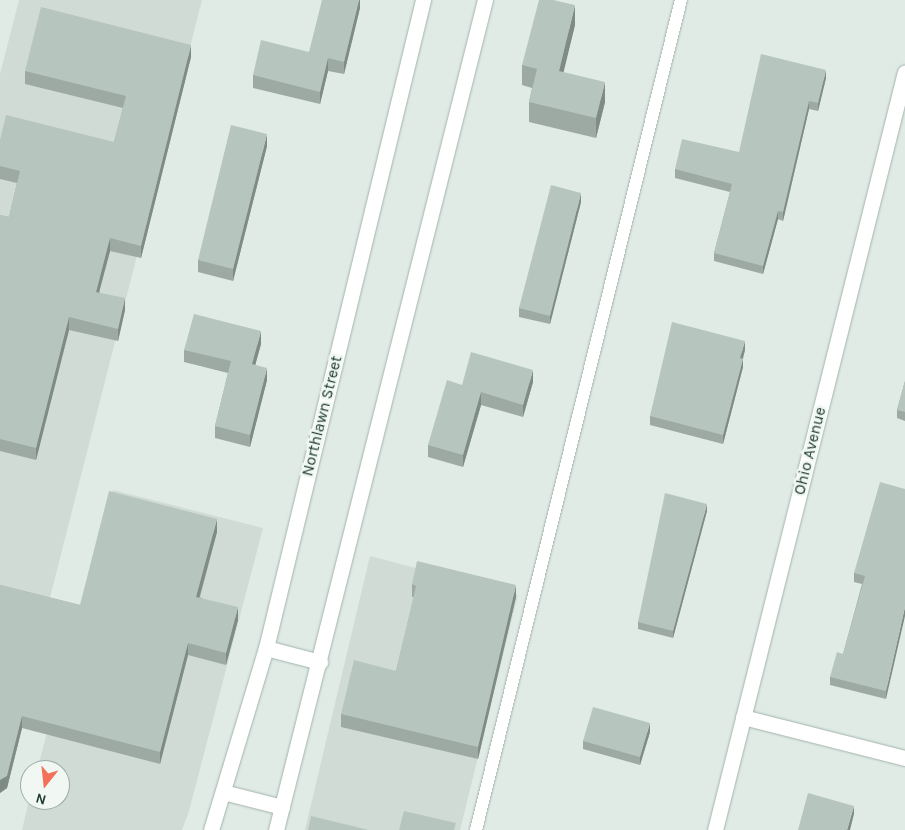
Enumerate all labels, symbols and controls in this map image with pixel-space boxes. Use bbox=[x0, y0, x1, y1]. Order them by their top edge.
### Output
street label: Northlawn Street bbox=[298, 354, 346, 478]
street label: Ohio Avenue bbox=[790, 405, 830, 497]
north arrow bbox=[20, 760, 70, 810]
text: N bbox=[34, 789, 48, 808]

